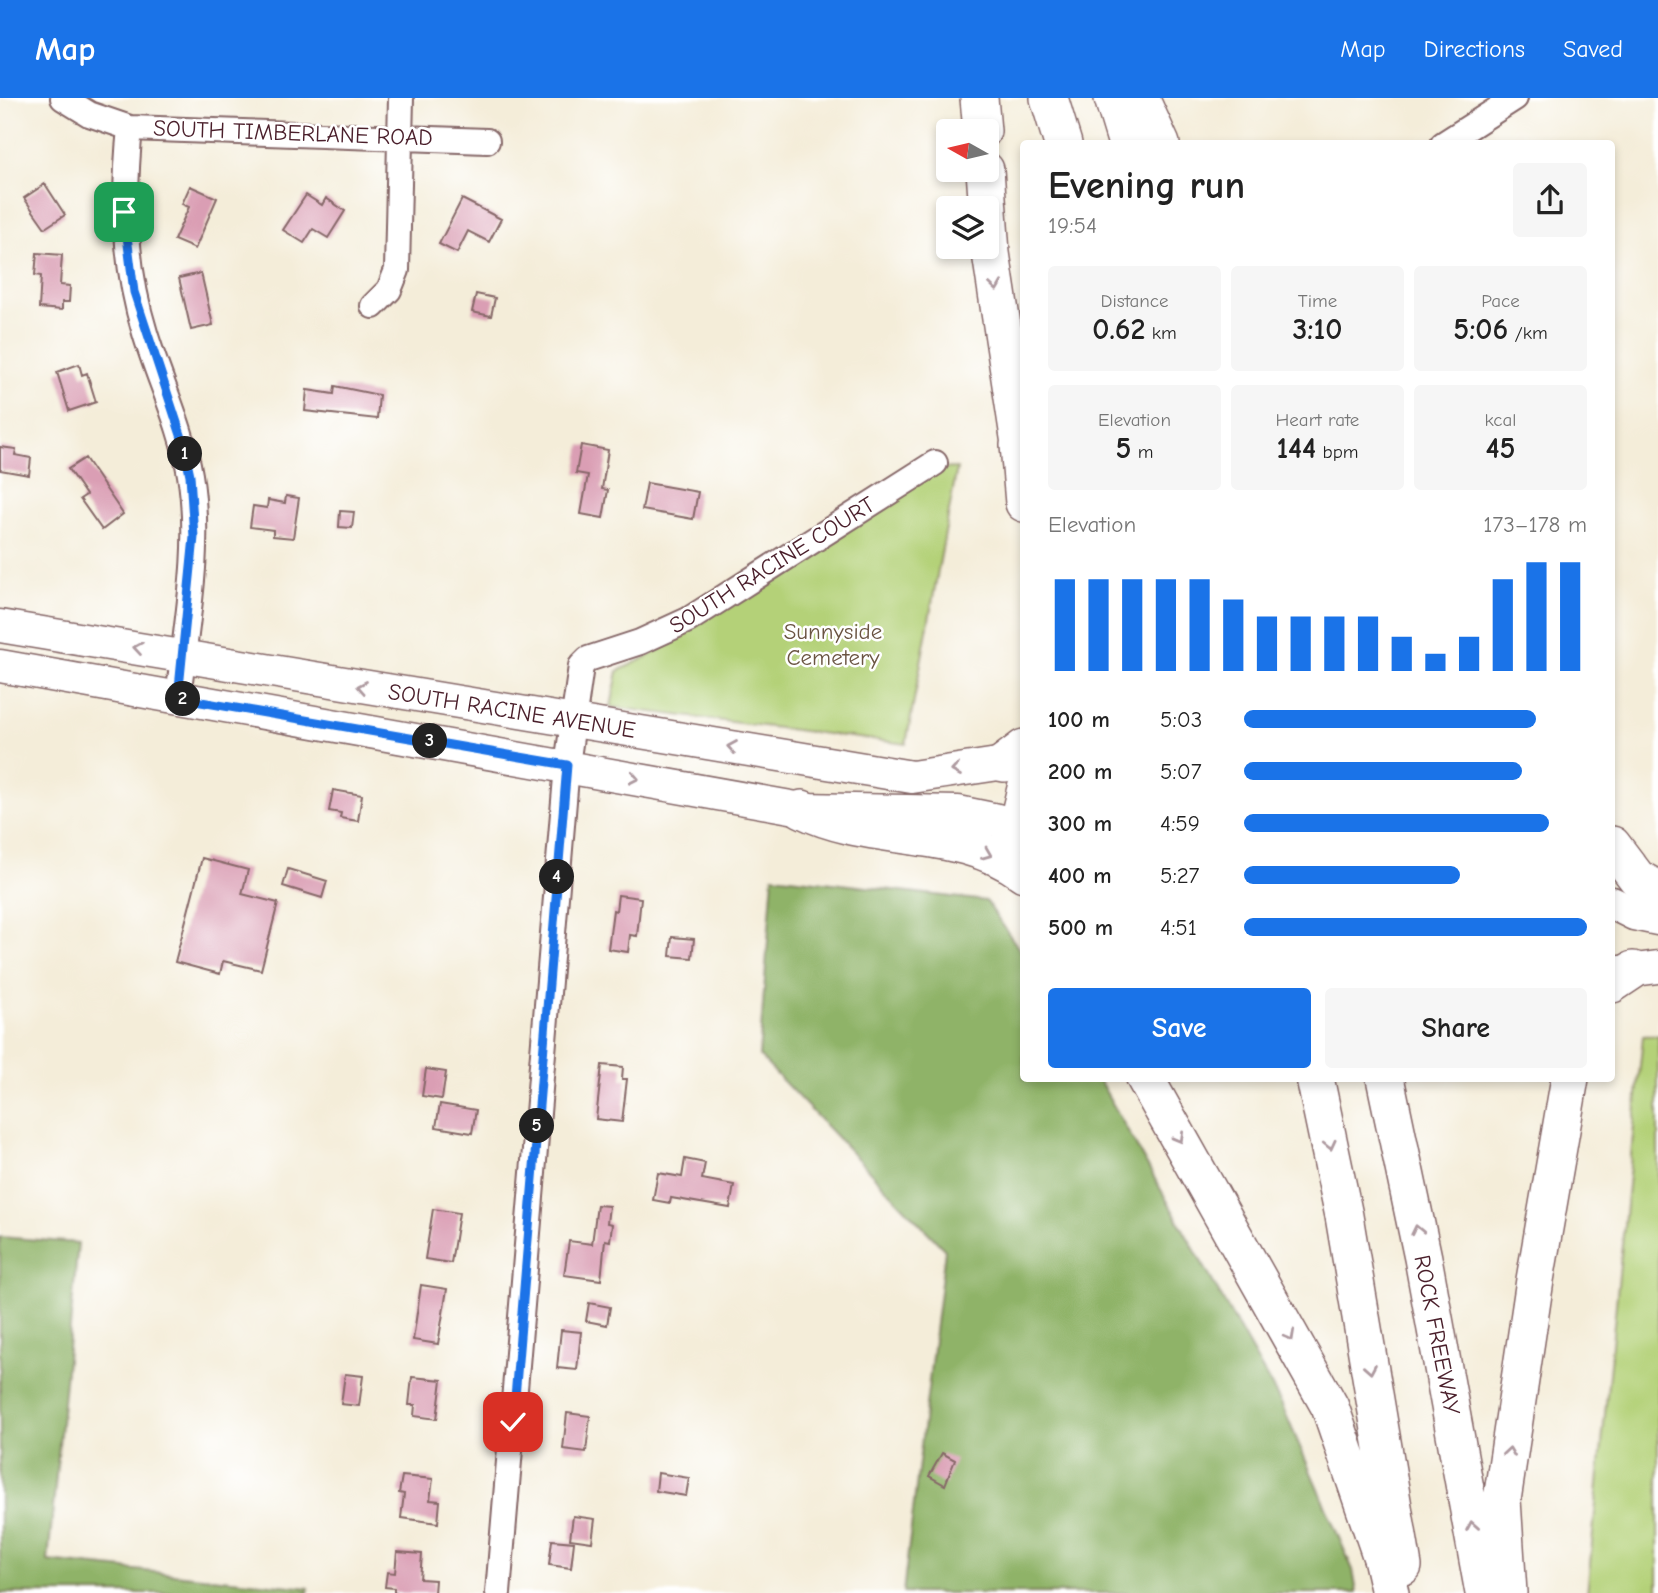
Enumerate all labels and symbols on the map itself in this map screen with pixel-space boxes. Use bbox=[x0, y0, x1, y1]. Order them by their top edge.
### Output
street label: SOUTH TIMBERLANE ROAD bbox=[153, 115, 433, 151]
north arrow bbox=[936, 119, 999, 182]
pin bbox=[94, 182, 154, 242]
one-way arrow bbox=[988, 281, 1003, 292]
pin: 1 bbox=[168, 436, 202, 472]
street label: SOUTH RACINE COURT bbox=[664, 491, 880, 639]
park label: Sunnyside Cemetery bbox=[784, 618, 882, 671]
one-way arrow bbox=[132, 641, 144, 656]
street label: SOUTH RACINE AVENUE bbox=[386, 678, 638, 744]
one-way arrow bbox=[356, 680, 368, 695]
pin: 2 bbox=[166, 682, 200, 716]
pin: 3 bbox=[412, 724, 448, 758]
one-way arrow bbox=[726, 740, 738, 755]
one-way arrow bbox=[950, 763, 962, 778]
one-way arrow bbox=[628, 769, 640, 784]
one-way arrow bbox=[979, 846, 992, 860]
pin: 4 bbox=[540, 860, 574, 894]
pin: 5 bbox=[520, 1108, 554, 1144]
one-way arrow bbox=[1171, 1130, 1184, 1143]
one-way arrow bbox=[1321, 1139, 1336, 1151]
one-way arrow bbox=[1410, 1224, 1425, 1236]
street label: ROCK FREEWAY bbox=[1408, 1253, 1466, 1418]
one-way arrow bbox=[1282, 1329, 1295, 1341]
one-way arrow bbox=[1362, 1363, 1377, 1374]
pin bbox=[483, 1392, 543, 1452]
one-way arrow bbox=[1502, 1446, 1517, 1458]
one-way arrow bbox=[1465, 1520, 1480, 1532]

